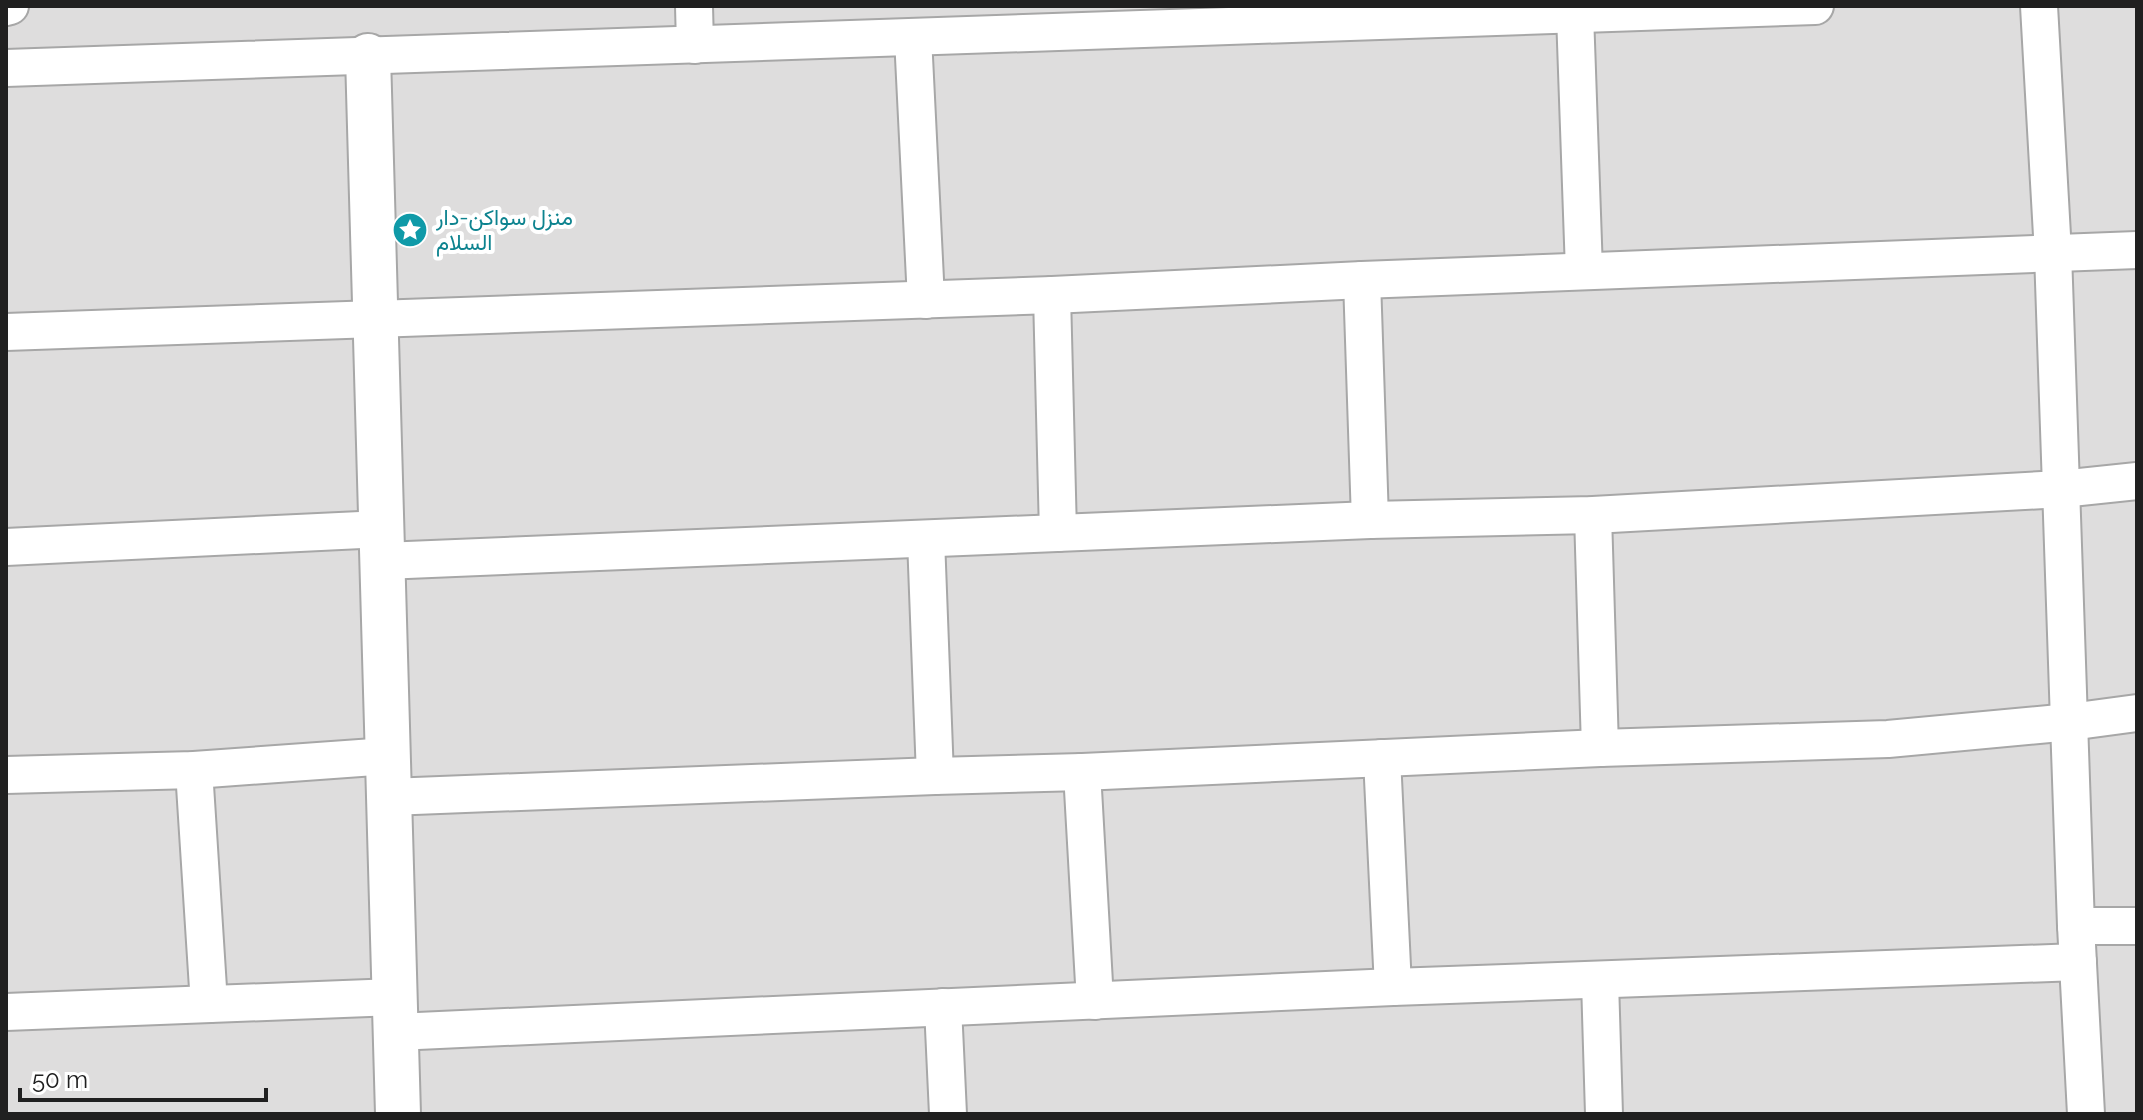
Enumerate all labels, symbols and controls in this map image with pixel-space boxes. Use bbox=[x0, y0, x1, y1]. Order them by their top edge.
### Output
place label: منزل سواكن-دار السلام bbox=[435, 204, 573, 257]
place icon: منزل سواكن-دار السلام bbox=[391, 211, 429, 249]
scale bar bbox=[20, 1052, 266, 1102]
text: 50 m bbox=[32, 1065, 88, 1094]

